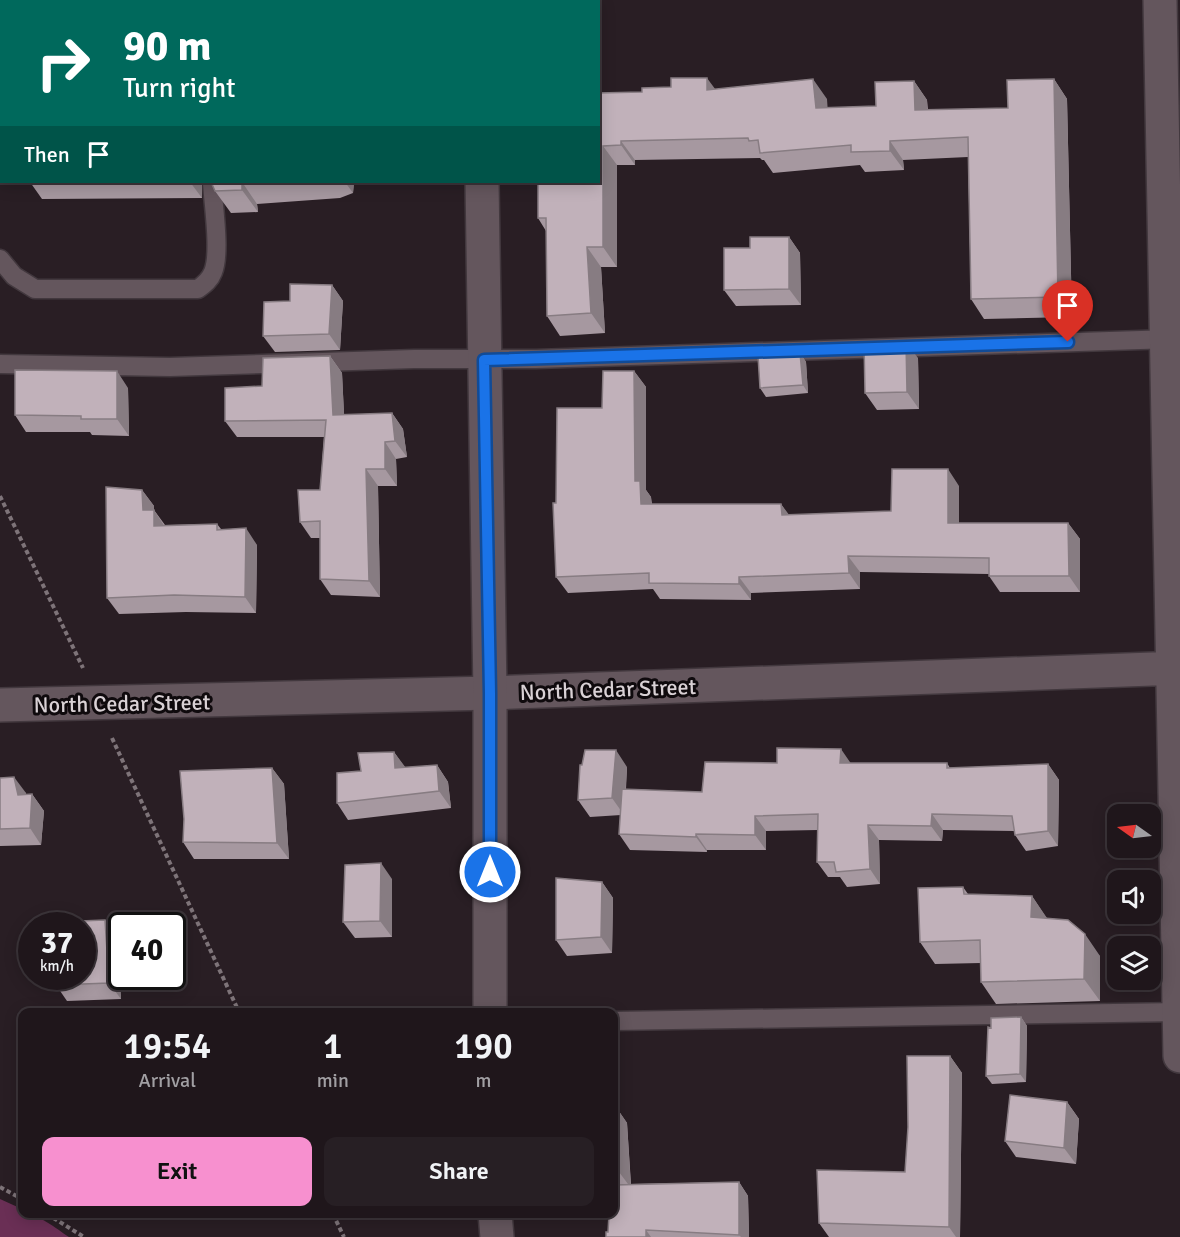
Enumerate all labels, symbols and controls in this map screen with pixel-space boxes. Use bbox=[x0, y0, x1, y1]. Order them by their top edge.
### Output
text: 90 m bbox=[123, 21, 212, 72]
icon: right bbox=[24, 24, 102, 102]
text: Turn right bbox=[123, 72, 236, 105]
icon: arrive bbox=[82, 138, 115, 171]
text: Then bbox=[24, 141, 70, 168]
pin bbox=[1042, 280, 1093, 342]
icon: arrive bbox=[1051, 289, 1084, 322]
street label: North Cedar Street bbox=[519, 673, 697, 706]
street label: North Cedar Street bbox=[33, 688, 211, 719]
north arrow bbox=[1107, 804, 1161, 858]
map controls bbox=[1107, 804, 1161, 990]
position arrow bbox=[458, 840, 522, 904]
button: sound bbox=[1107, 870, 1161, 924]
speed limit sign: 40 bbox=[108, 912, 186, 990]
text: 37 bbox=[41, 925, 73, 962]
button: layers bbox=[1107, 936, 1161, 990]
text: km/h bbox=[40, 957, 74, 975]
text: 19:54 bbox=[123, 1024, 211, 1069]
text: 1 bbox=[323, 1024, 343, 1069]
text: 190 bbox=[454, 1024, 513, 1069]
text: Arrival bbox=[139, 1068, 196, 1093]
text: min bbox=[317, 1068, 349, 1093]
text: m bbox=[475, 1068, 491, 1093]
button: Exit bbox=[42, 1137, 312, 1206]
button: Share bbox=[324, 1137, 594, 1206]

